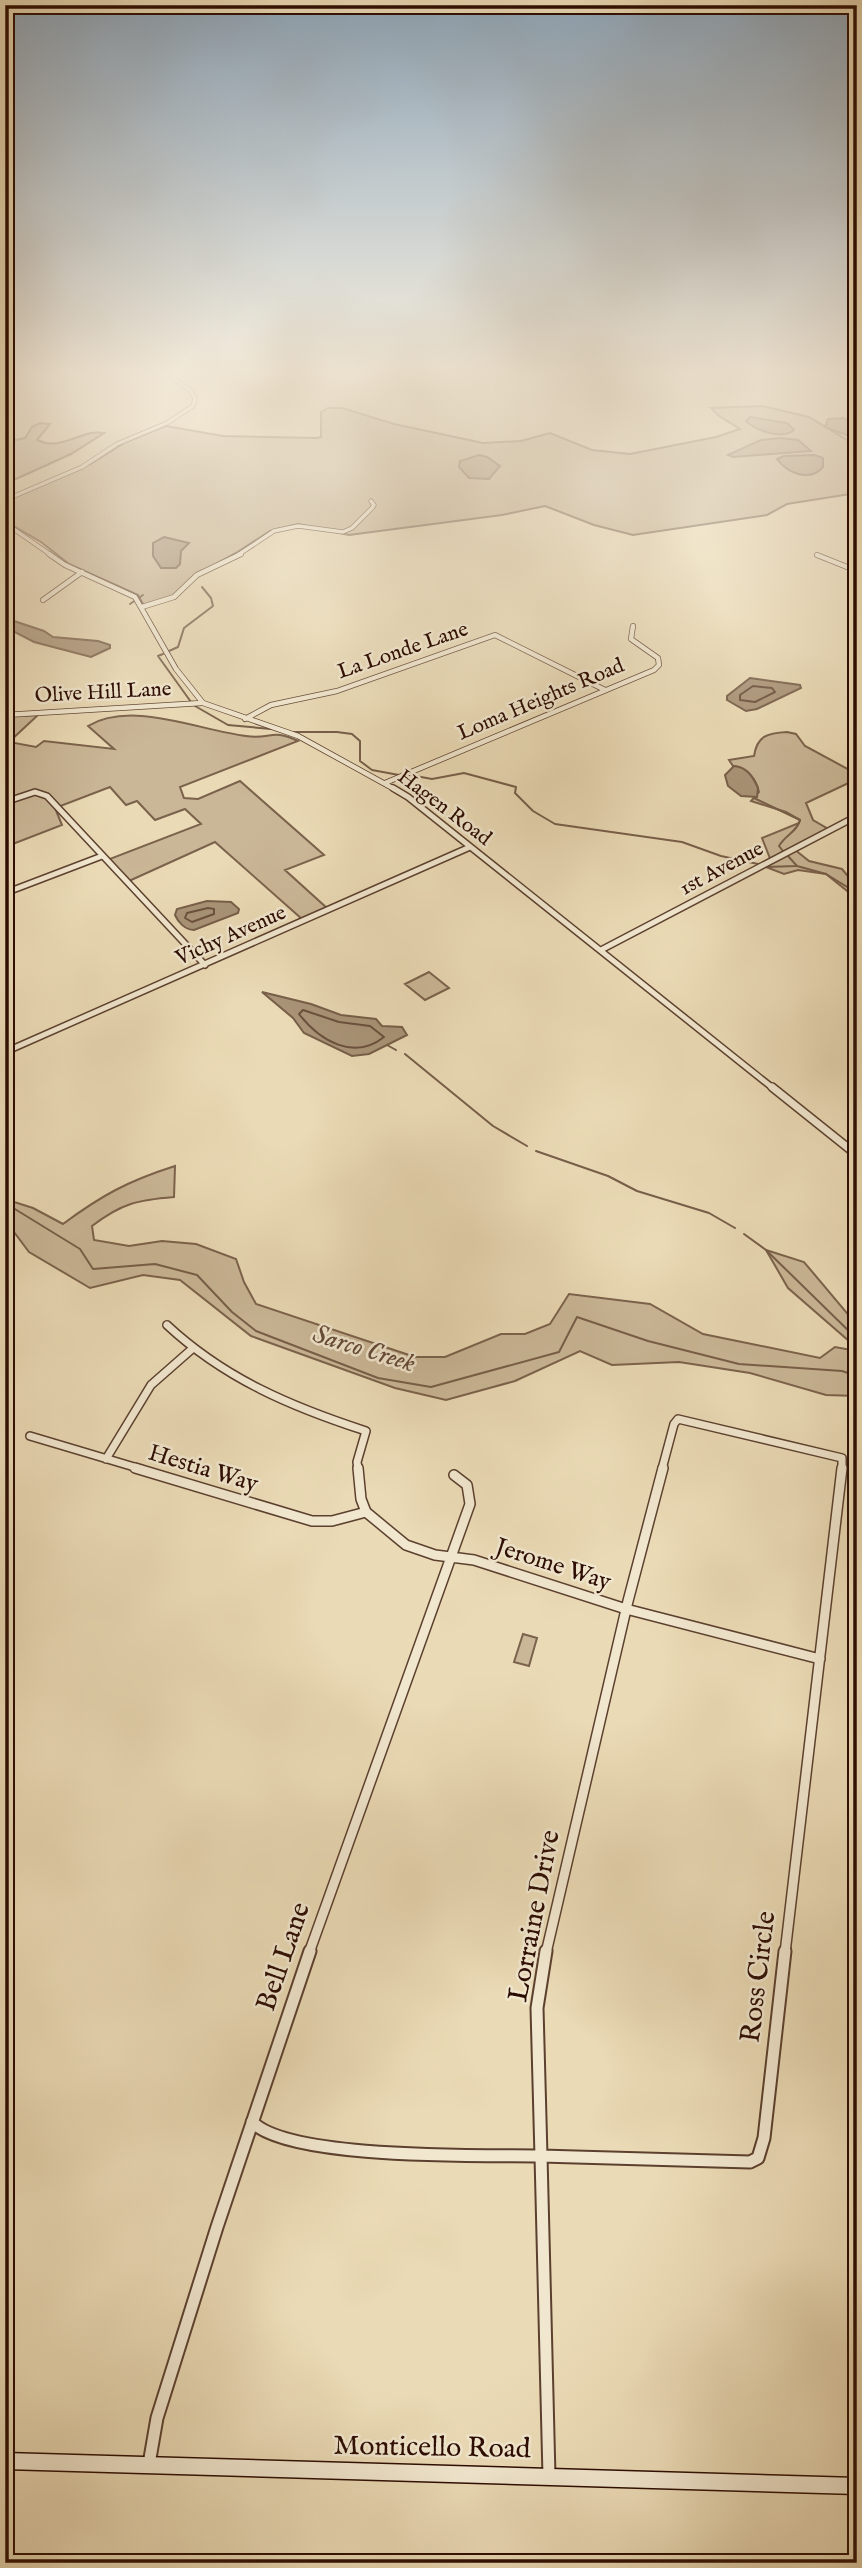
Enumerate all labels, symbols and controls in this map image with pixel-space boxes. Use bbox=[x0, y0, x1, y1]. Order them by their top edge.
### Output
street label: La Londe Lane bbox=[334, 616, 472, 686]
street label: Loma Heights Road bbox=[454, 652, 629, 747]
street label: Olive Hill Lane bbox=[34, 676, 172, 710]
street label: Hagen Road bbox=[391, 764, 497, 853]
street label: 1st Avenue bbox=[675, 836, 769, 902]
street label: Vichy Avenue bbox=[171, 899, 291, 973]
water label: Sarco Creek bbox=[309, 1318, 420, 1380]
street label: Hestia Way bbox=[144, 1438, 262, 1500]
street label: Jerome Way bbox=[488, 1531, 615, 1598]
street label: Lorraine Drive bbox=[501, 1827, 569, 2005]
street label: Bell Lane bbox=[249, 1898, 319, 2016]
street label: Ross Circle bbox=[734, 1909, 784, 2045]
street label: Monticello Road bbox=[333, 2429, 531, 2467]

